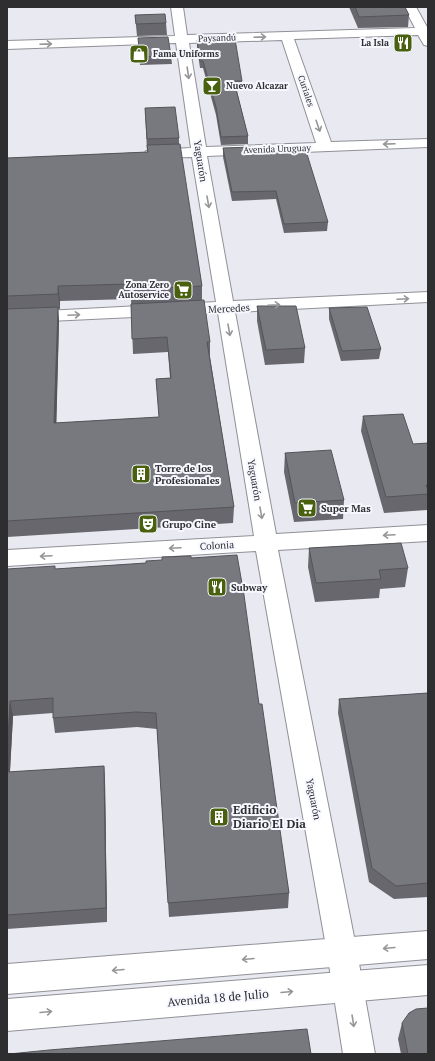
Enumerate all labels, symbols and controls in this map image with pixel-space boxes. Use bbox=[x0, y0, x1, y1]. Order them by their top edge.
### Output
street label: Paysandú bbox=[198, 31, 236, 45]
restaurant icon: La Isla bbox=[392, 32, 414, 54]
one-way arrow bbox=[253, 33, 266, 41]
place label: La Isla bbox=[361, 37, 389, 49]
one-way arrow bbox=[39, 40, 52, 48]
shop icon: Fama Uniforms bbox=[128, 43, 150, 65]
place label: Fama Uniforms bbox=[153, 48, 219, 60]
one-way arrow bbox=[184, 66, 192, 79]
street label: Curiales bbox=[295, 74, 317, 109]
bar icon: Nuevo Alcazar bbox=[201, 75, 223, 97]
place label: Nuevo Alcazar bbox=[226, 80, 288, 92]
one-way arrow bbox=[315, 119, 322, 132]
street label: Yaguarón bbox=[191, 139, 210, 183]
one-way arrow bbox=[383, 140, 396, 148]
street label: Avenida Uruguay bbox=[243, 142, 312, 156]
one-way arrow bbox=[204, 195, 212, 208]
place label: Zona Zero Autoservice bbox=[118, 279, 170, 301]
supermarket icon: Zona Zero Autoservice bbox=[172, 279, 194, 301]
one-way arrow bbox=[397, 295, 410, 302]
street label: Mercedes bbox=[208, 301, 250, 316]
one-way arrow bbox=[267, 302, 280, 309]
one-way arrow bbox=[67, 311, 80, 319]
one-way arrow bbox=[225, 323, 233, 336]
street label: Yaguarón bbox=[244, 458, 265, 502]
place label: Torre de los Profesionales bbox=[155, 462, 220, 487]
building icon: Torre de los Profesionales bbox=[130, 463, 152, 485]
supermarket icon: Super Mas bbox=[296, 497, 318, 519]
place label: Super Mas bbox=[321, 502, 371, 515]
one-way arrow bbox=[257, 506, 265, 519]
theatre icon: Grupo Cine bbox=[137, 513, 159, 535]
place label: Grupo Cine bbox=[162, 518, 217, 531]
one-way arrow bbox=[383, 532, 396, 539]
street label: Colonia bbox=[200, 538, 234, 553]
one-way arrow bbox=[169, 544, 182, 552]
one-way arrow bbox=[40, 552, 53, 559]
restaurant icon: Subway bbox=[206, 576, 228, 598]
place label: Subway bbox=[231, 581, 268, 594]
street label: Yaguarón bbox=[303, 777, 324, 821]
place label: Edificio Diario El Dia bbox=[233, 802, 306, 831]
building icon: Edificio Diario El Dia bbox=[208, 806, 230, 828]
one-way arrow bbox=[383, 944, 396, 951]
one-way arrow bbox=[242, 956, 255, 963]
one-way arrow bbox=[112, 966, 125, 973]
street label: Avenida 18 de Julio bbox=[167, 986, 270, 1009]
one-way arrow bbox=[280, 989, 293, 996]
one-way arrow bbox=[39, 1009, 52, 1016]
one-way arrow bbox=[349, 1014, 357, 1027]

